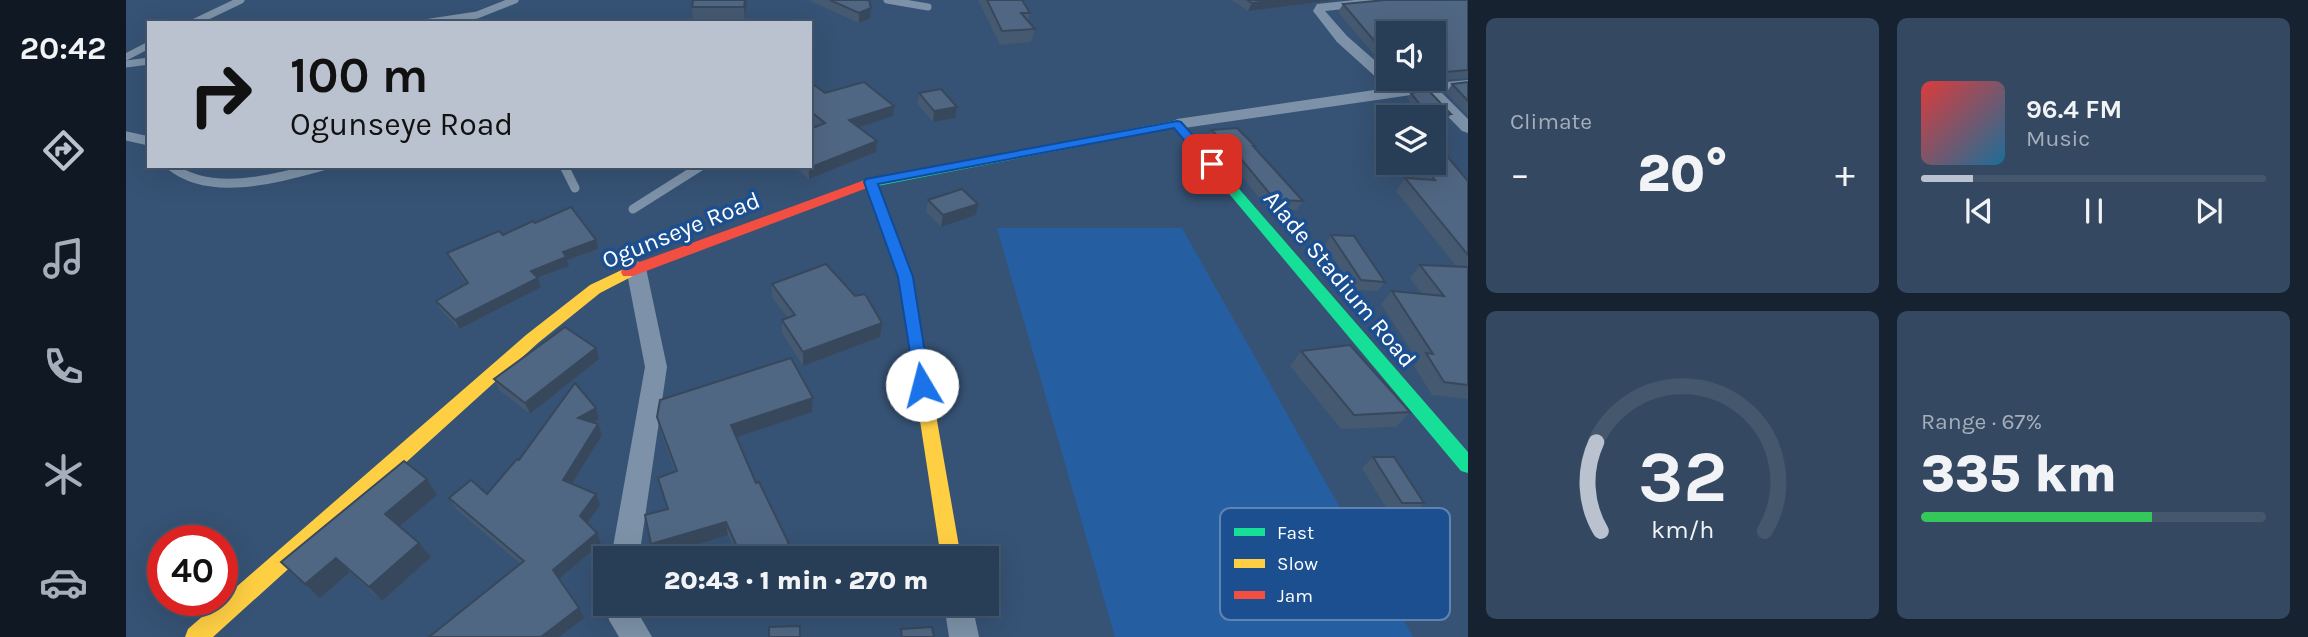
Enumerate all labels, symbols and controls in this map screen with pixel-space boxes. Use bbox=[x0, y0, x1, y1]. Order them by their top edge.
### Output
map controls bbox=[1376, 21, 1446, 175]
button: sound bbox=[1376, 21, 1446, 91]
text: 20:42 bbox=[20, 30, 106, 67]
text: 100 m bbox=[290, 47, 428, 104]
icon: right bbox=[175, 49, 266, 140]
text: 96.4 FM bbox=[2026, 94, 2122, 125]
button: layers bbox=[1376, 105, 1446, 175]
text: Ogunseye Road bbox=[290, 106, 513, 143]
text: Climate bbox=[1510, 108, 1592, 135]
text: Music bbox=[2026, 125, 2090, 152]
icon: directions bbox=[39, 126, 88, 175]
pin bbox=[1182, 134, 1242, 194]
text: 20° bbox=[1637, 143, 1728, 204]
icon: arrive bbox=[1193, 145, 1231, 183]
text: − bbox=[1510, 152, 1530, 197]
text: + bbox=[1835, 152, 1855, 197]
street label: Alade Stadium Road bbox=[1258, 185, 1422, 373]
street label: Ogunseye Road bbox=[598, 186, 764, 274]
icon: previous bbox=[1960, 192, 1998, 230]
icon: pause bbox=[2075, 192, 2113, 230]
icon: next bbox=[2190, 192, 2228, 230]
icon: music bbox=[39, 234, 88, 283]
icon: phone bbox=[39, 342, 88, 391]
position arrow bbox=[885, 348, 959, 422]
text: Range · 67% bbox=[1921, 408, 2042, 435]
text: 32 bbox=[1638, 434, 1727, 519]
text: 335 km bbox=[1921, 443, 2117, 504]
icon: climate bbox=[39, 450, 88, 499]
legend bbox=[1220, 508, 1450, 620]
text: km/h bbox=[1651, 515, 1714, 544]
text: Fast bbox=[1277, 522, 1314, 544]
speed limit sign: 40 bbox=[147, 525, 238, 616]
text: Slow bbox=[1277, 553, 1318, 575]
icon: car bbox=[39, 558, 88, 607]
text: 20:43 · 1 min · 270 m bbox=[664, 565, 928, 596]
text: Jam bbox=[1277, 585, 1313, 607]

